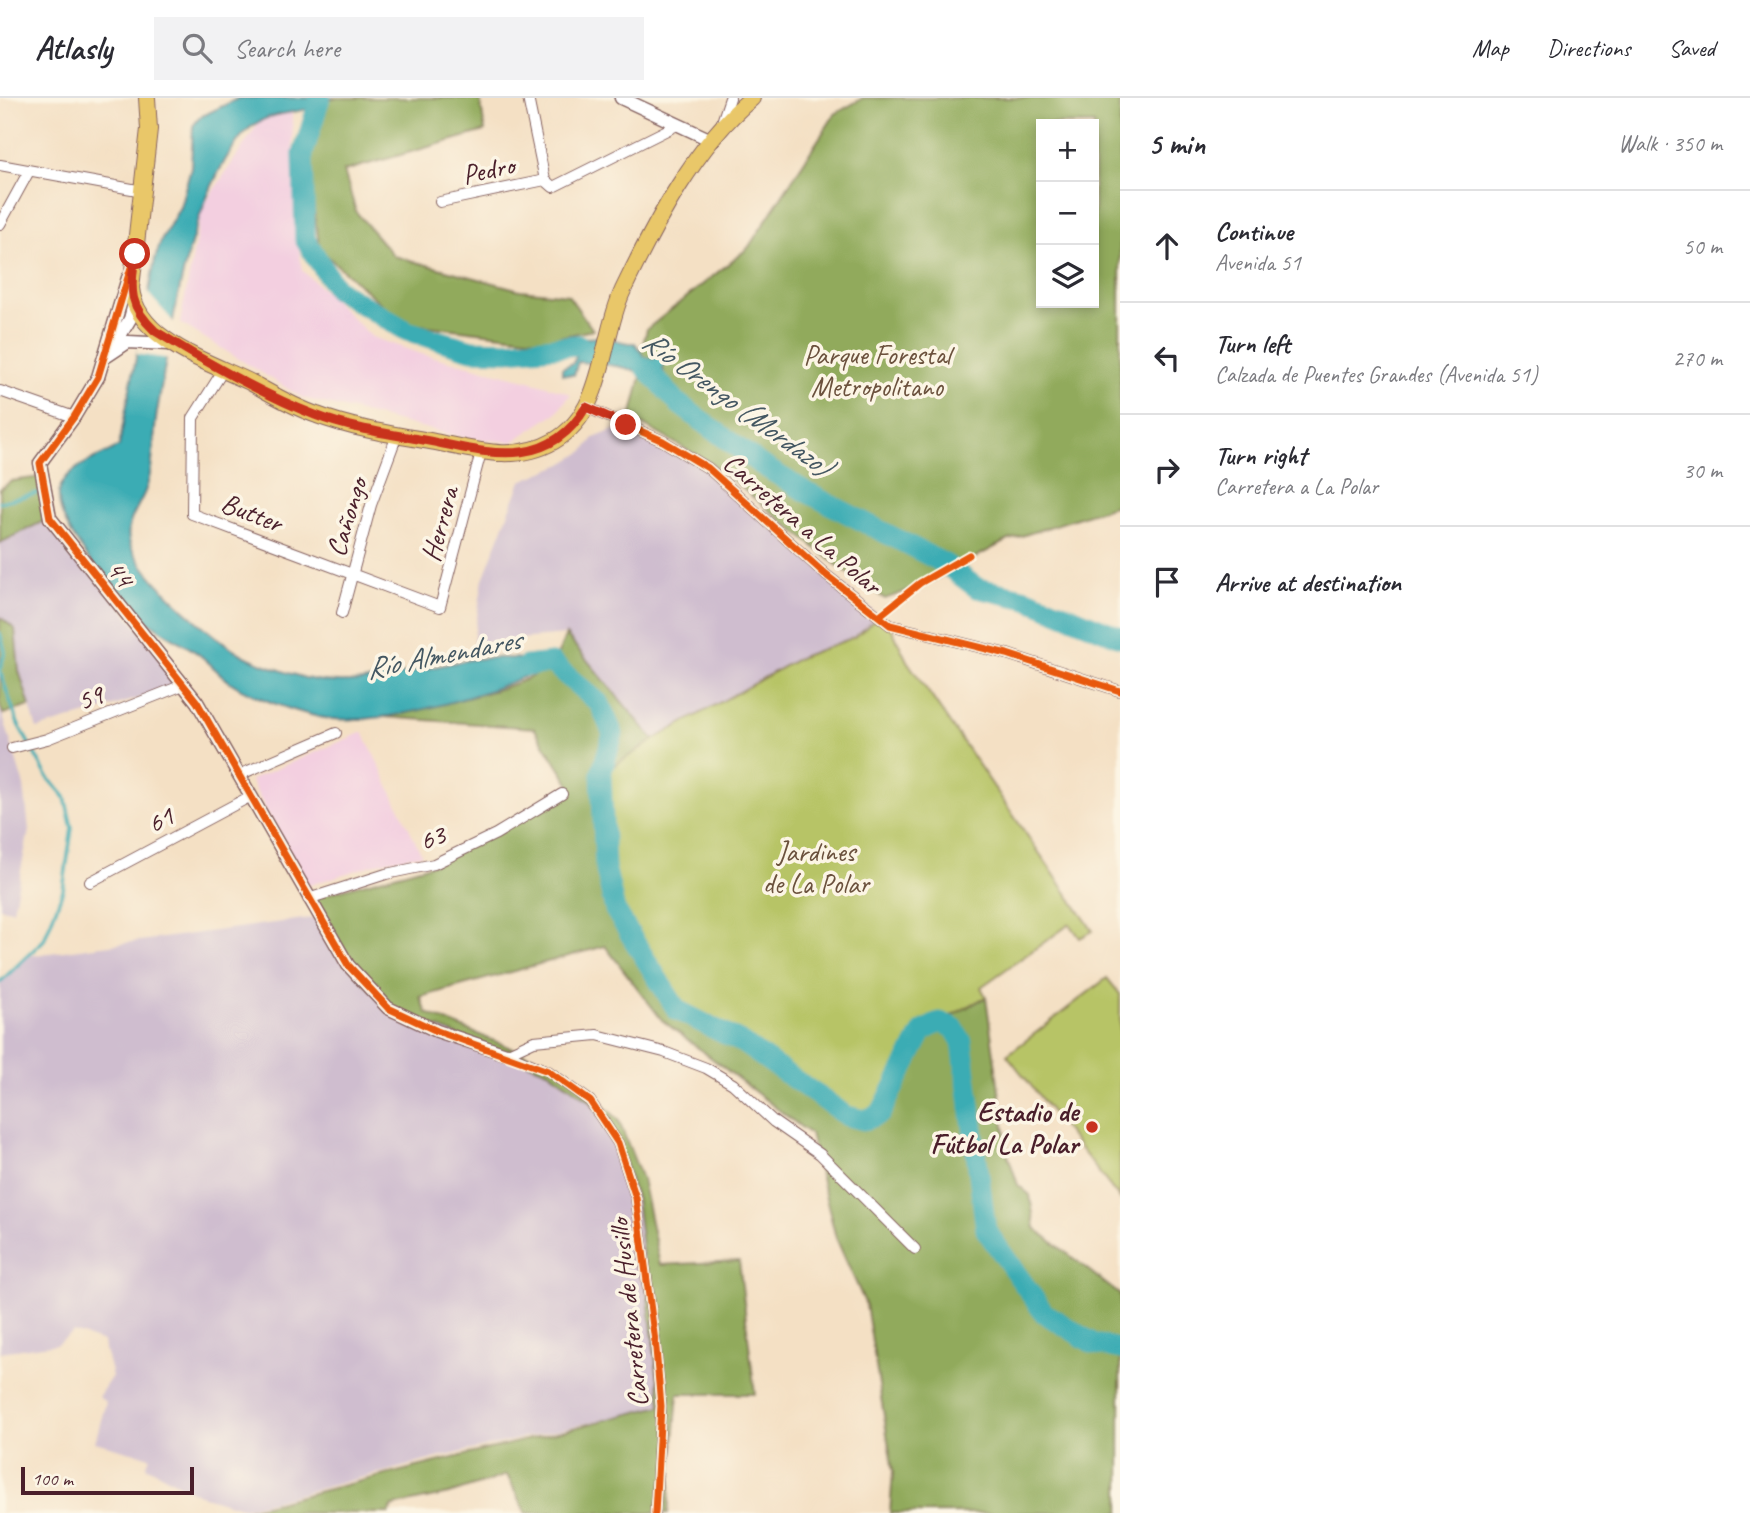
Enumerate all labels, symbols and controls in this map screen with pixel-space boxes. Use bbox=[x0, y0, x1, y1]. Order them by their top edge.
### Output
search box bbox=[154, 17, 644, 80]
text: Atlasly bbox=[35, 27, 112, 69]
icon: search bbox=[178, 29, 216, 67]
text: Search here bbox=[234, 32, 340, 65]
text: Map bbox=[1472, 33, 1509, 63]
text: Directions bbox=[1547, 33, 1630, 63]
text: Saved bbox=[1668, 33, 1715, 63]
map controls bbox=[1036, 119, 1099, 308]
button: + bbox=[1036, 119, 1099, 182]
text: 5 min bbox=[1148, 125, 1205, 163]
text: Walk · 350 m bbox=[1618, 129, 1722, 158]
street label: Pedro bbox=[459, 146, 520, 192]
button: − bbox=[1036, 182, 1099, 245]
text: Continue bbox=[1215, 215, 1293, 248]
icon: ahead bbox=[1148, 227, 1186, 265]
text: 50 m bbox=[1683, 232, 1722, 261]
route start bbox=[119, 238, 150, 269]
button: layers bbox=[1036, 245, 1099, 308]
text: Avenida 51 bbox=[1215, 248, 1301, 277]
water label: Río Orengo (Mordazo) bbox=[635, 322, 844, 488]
text: Turn left bbox=[1215, 327, 1290, 360]
park label: Parque Forestal Metropolitano bbox=[803, 337, 956, 404]
icon: left bbox=[1148, 339, 1186, 377]
text: 270 m bbox=[1673, 344, 1722, 373]
text: Calzada de Puentes Grandes (Avenida 51) bbox=[1215, 360, 1538, 389]
route end bbox=[610, 409, 641, 440]
text: Turn right bbox=[1215, 439, 1306, 472]
street label: Carretera a La Polar bbox=[716, 445, 891, 603]
icon: right bbox=[1148, 451, 1186, 489]
text: 30 m bbox=[1683, 456, 1722, 485]
street label: Cañongo bbox=[318, 471, 376, 561]
text: Carretera a La Polar bbox=[1215, 472, 1378, 501]
street label: Herrera bbox=[413, 481, 467, 565]
street label: Butter bbox=[216, 485, 289, 541]
street label: 44 bbox=[99, 553, 144, 596]
icon: arrive bbox=[1148, 563, 1186, 601]
text: Arrive at destination bbox=[1215, 566, 1401, 599]
water label: Río Almendares bbox=[363, 620, 528, 688]
street label: 59 bbox=[72, 676, 110, 718]
street label: 61 bbox=[141, 797, 181, 841]
street label: 63 bbox=[414, 816, 452, 858]
park label: Jardines de La Polar bbox=[763, 834, 871, 901]
place label: Estadio de Fútbol La Polar bbox=[930, 1094, 1081, 1161]
marker: Estadio de Fútbol La Polar bbox=[1084, 1119, 1100, 1135]
street label: Carretera de Husillo bbox=[601, 1214, 656, 1409]
scale bar bbox=[21, 1464, 194, 1496]
text: 100 m bbox=[32, 1467, 73, 1491]

